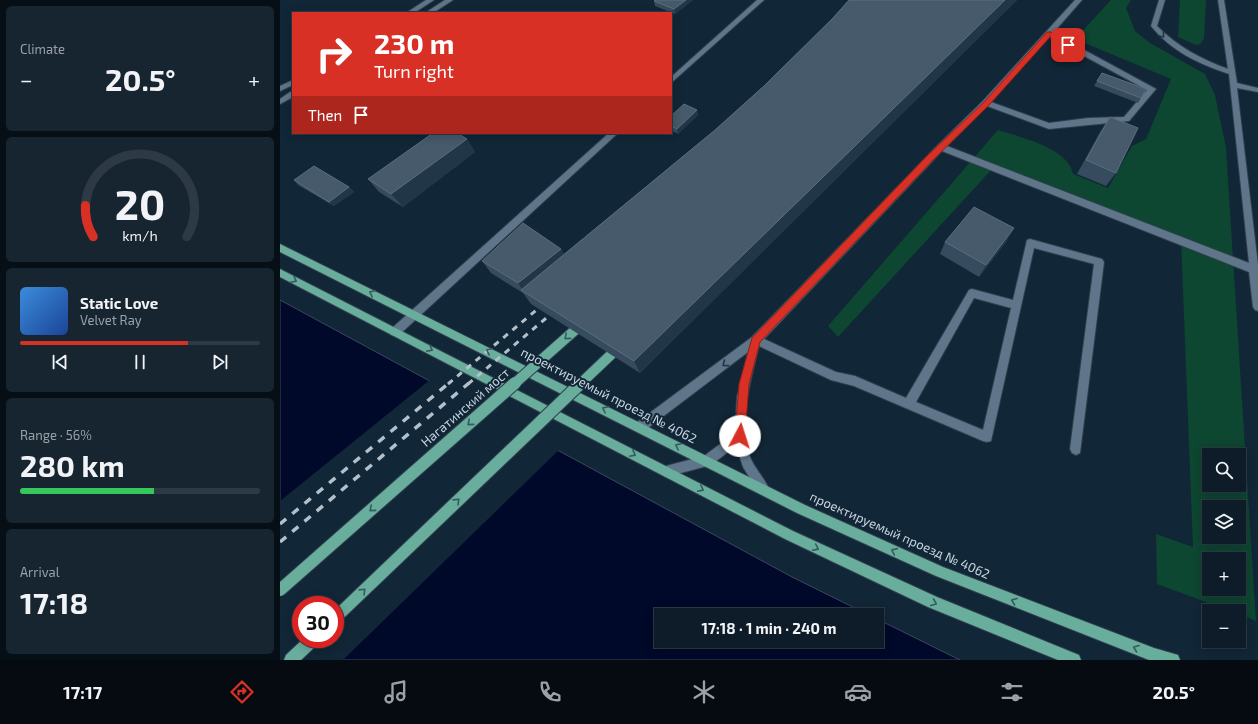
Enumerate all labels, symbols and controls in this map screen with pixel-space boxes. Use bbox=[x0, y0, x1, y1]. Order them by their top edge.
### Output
text: 230 m bbox=[374, 26, 455, 60]
icon: right bbox=[308, 28, 360, 80]
pin bbox=[1051, 28, 1085, 62]
one-way arrow bbox=[1158, 30, 1165, 38]
icon: arrive bbox=[1057, 34, 1079, 56]
text: Climate bbox=[20, 41, 65, 57]
text: Turn right bbox=[374, 60, 454, 82]
text: 20.5° bbox=[105, 61, 176, 97]
text: − bbox=[20, 66, 33, 92]
text: + bbox=[248, 66, 260, 92]
icon: arrive bbox=[350, 104, 372, 126]
text: Then bbox=[308, 106, 342, 124]
text: 20 bbox=[115, 178, 165, 228]
text: km/h bbox=[122, 227, 158, 244]
one-way arrow bbox=[290, 275, 297, 283]
one-way arrow bbox=[369, 291, 376, 298]
text: Static Love bbox=[80, 294, 158, 312]
text: Velvet Ray bbox=[80, 312, 142, 328]
one-way arrow bbox=[564, 332, 572, 339]
one-way arrow bbox=[426, 344, 433, 352]
street label: проектируемый проезд № 4062 bbox=[518, 344, 700, 446]
one-way arrow bbox=[485, 348, 493, 356]
icon: previous bbox=[49, 351, 71, 373]
icon: pause bbox=[129, 351, 151, 373]
icon: next bbox=[209, 351, 231, 373]
one-way arrow bbox=[722, 359, 729, 366]
street label: Нагатинский мост bbox=[417, 364, 513, 450]
one-way arrow bbox=[602, 407, 609, 414]
position arrow bbox=[719, 415, 761, 457]
one-way arrow bbox=[467, 418, 474, 425]
text: Range · 56% bbox=[20, 427, 92, 443]
one-way arrow bbox=[675, 444, 683, 451]
text: 280 km bbox=[20, 447, 125, 483]
map controls bbox=[1202, 448, 1246, 648]
button: search bbox=[1202, 448, 1246, 492]
one-way arrow bbox=[628, 449, 636, 456]
one-way arrow bbox=[696, 484, 704, 492]
street label: проектируемый проезд № 4062 bbox=[808, 488, 992, 582]
one-way arrow bbox=[452, 499, 460, 506]
button: layers bbox=[1202, 500, 1246, 544]
one-way arrow bbox=[369, 504, 377, 511]
one-way arrow bbox=[812, 543, 820, 551]
one-way arrow bbox=[891, 548, 899, 556]
button: + bbox=[1202, 552, 1246, 596]
text: Arrival bbox=[20, 564, 60, 580]
text: 17:18 bbox=[20, 584, 88, 620]
one-way arrow bbox=[358, 588, 366, 596]
speed limit sign: 30 bbox=[292, 596, 344, 648]
one-way arrow bbox=[930, 598, 938, 606]
one-way arrow bbox=[1011, 598, 1018, 606]
button: − bbox=[1202, 604, 1246, 648]
text: 17:18 · 1 min · 240 m bbox=[702, 619, 836, 637]
one-way arrow bbox=[1132, 645, 1139, 653]
icon: directions bbox=[228, 678, 256, 706]
icon: music bbox=[382, 678, 410, 706]
icon: phone bbox=[536, 678, 564, 706]
icon: climate bbox=[690, 678, 718, 706]
icon: car bbox=[844, 678, 872, 706]
icon: filters bbox=[998, 678, 1026, 706]
text: 17:17 bbox=[63, 681, 102, 703]
text: 20.5° bbox=[1153, 681, 1195, 703]

